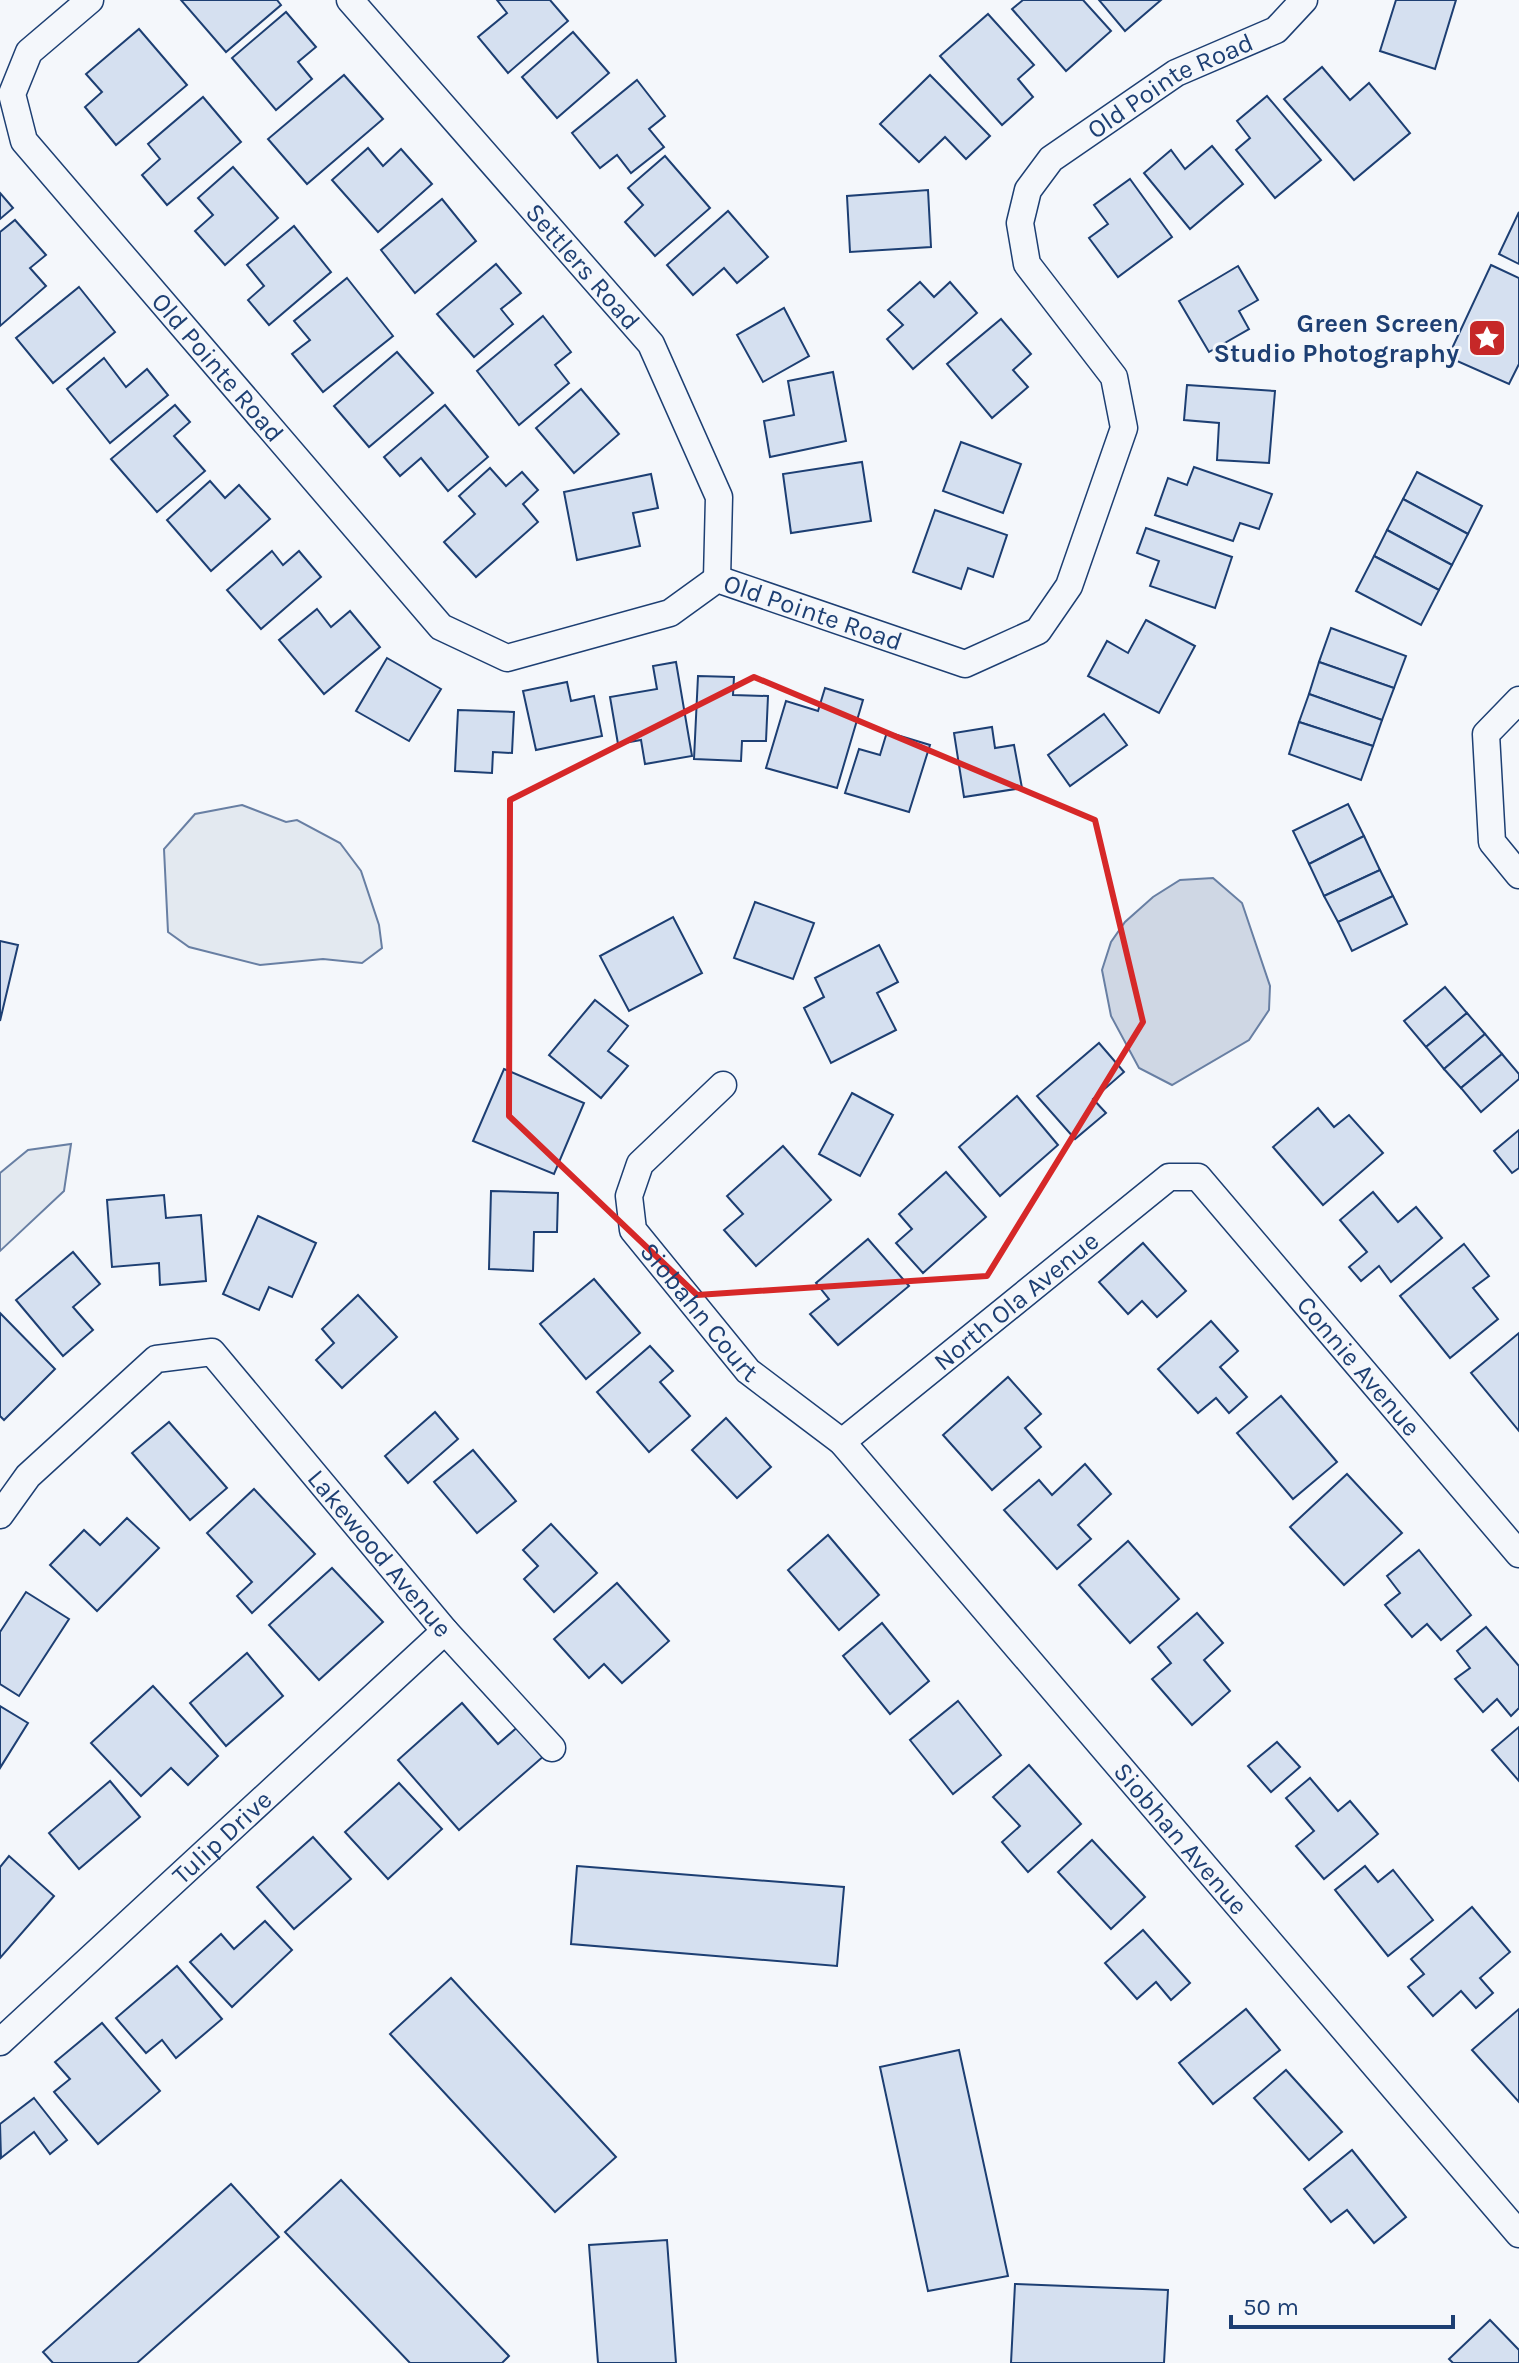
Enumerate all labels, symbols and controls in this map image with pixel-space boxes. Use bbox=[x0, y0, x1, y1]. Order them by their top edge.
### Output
street label: Old Pointe Road bbox=[1081, 27, 1258, 145]
street label: Settlers Road bbox=[519, 197, 647, 337]
street label: Old Pointe Road bbox=[145, 286, 290, 449]
place label: Green Screen Studio Photography bbox=[1213, 308, 1459, 369]
place icon: Green Screen Studio Photography bbox=[1466, 317, 1508, 359]
street label: Old Pointe Road bbox=[720, 567, 906, 657]
street label: North Ola Avenue bbox=[928, 1225, 1105, 1377]
street label: Siobahn Court bbox=[633, 1236, 764, 1389]
street label: Connie Avenue bbox=[1290, 1290, 1427, 1443]
street label: Lakewood Avenue bbox=[301, 1463, 459, 1644]
street label: Siobhan Avenue bbox=[1107, 1756, 1254, 1921]
street label: Tulip Drive bbox=[166, 1784, 278, 1891]
scale bar bbox=[1231, 2279, 1453, 2329]
text: 50 m bbox=[1243, 2293, 1299, 2321]

